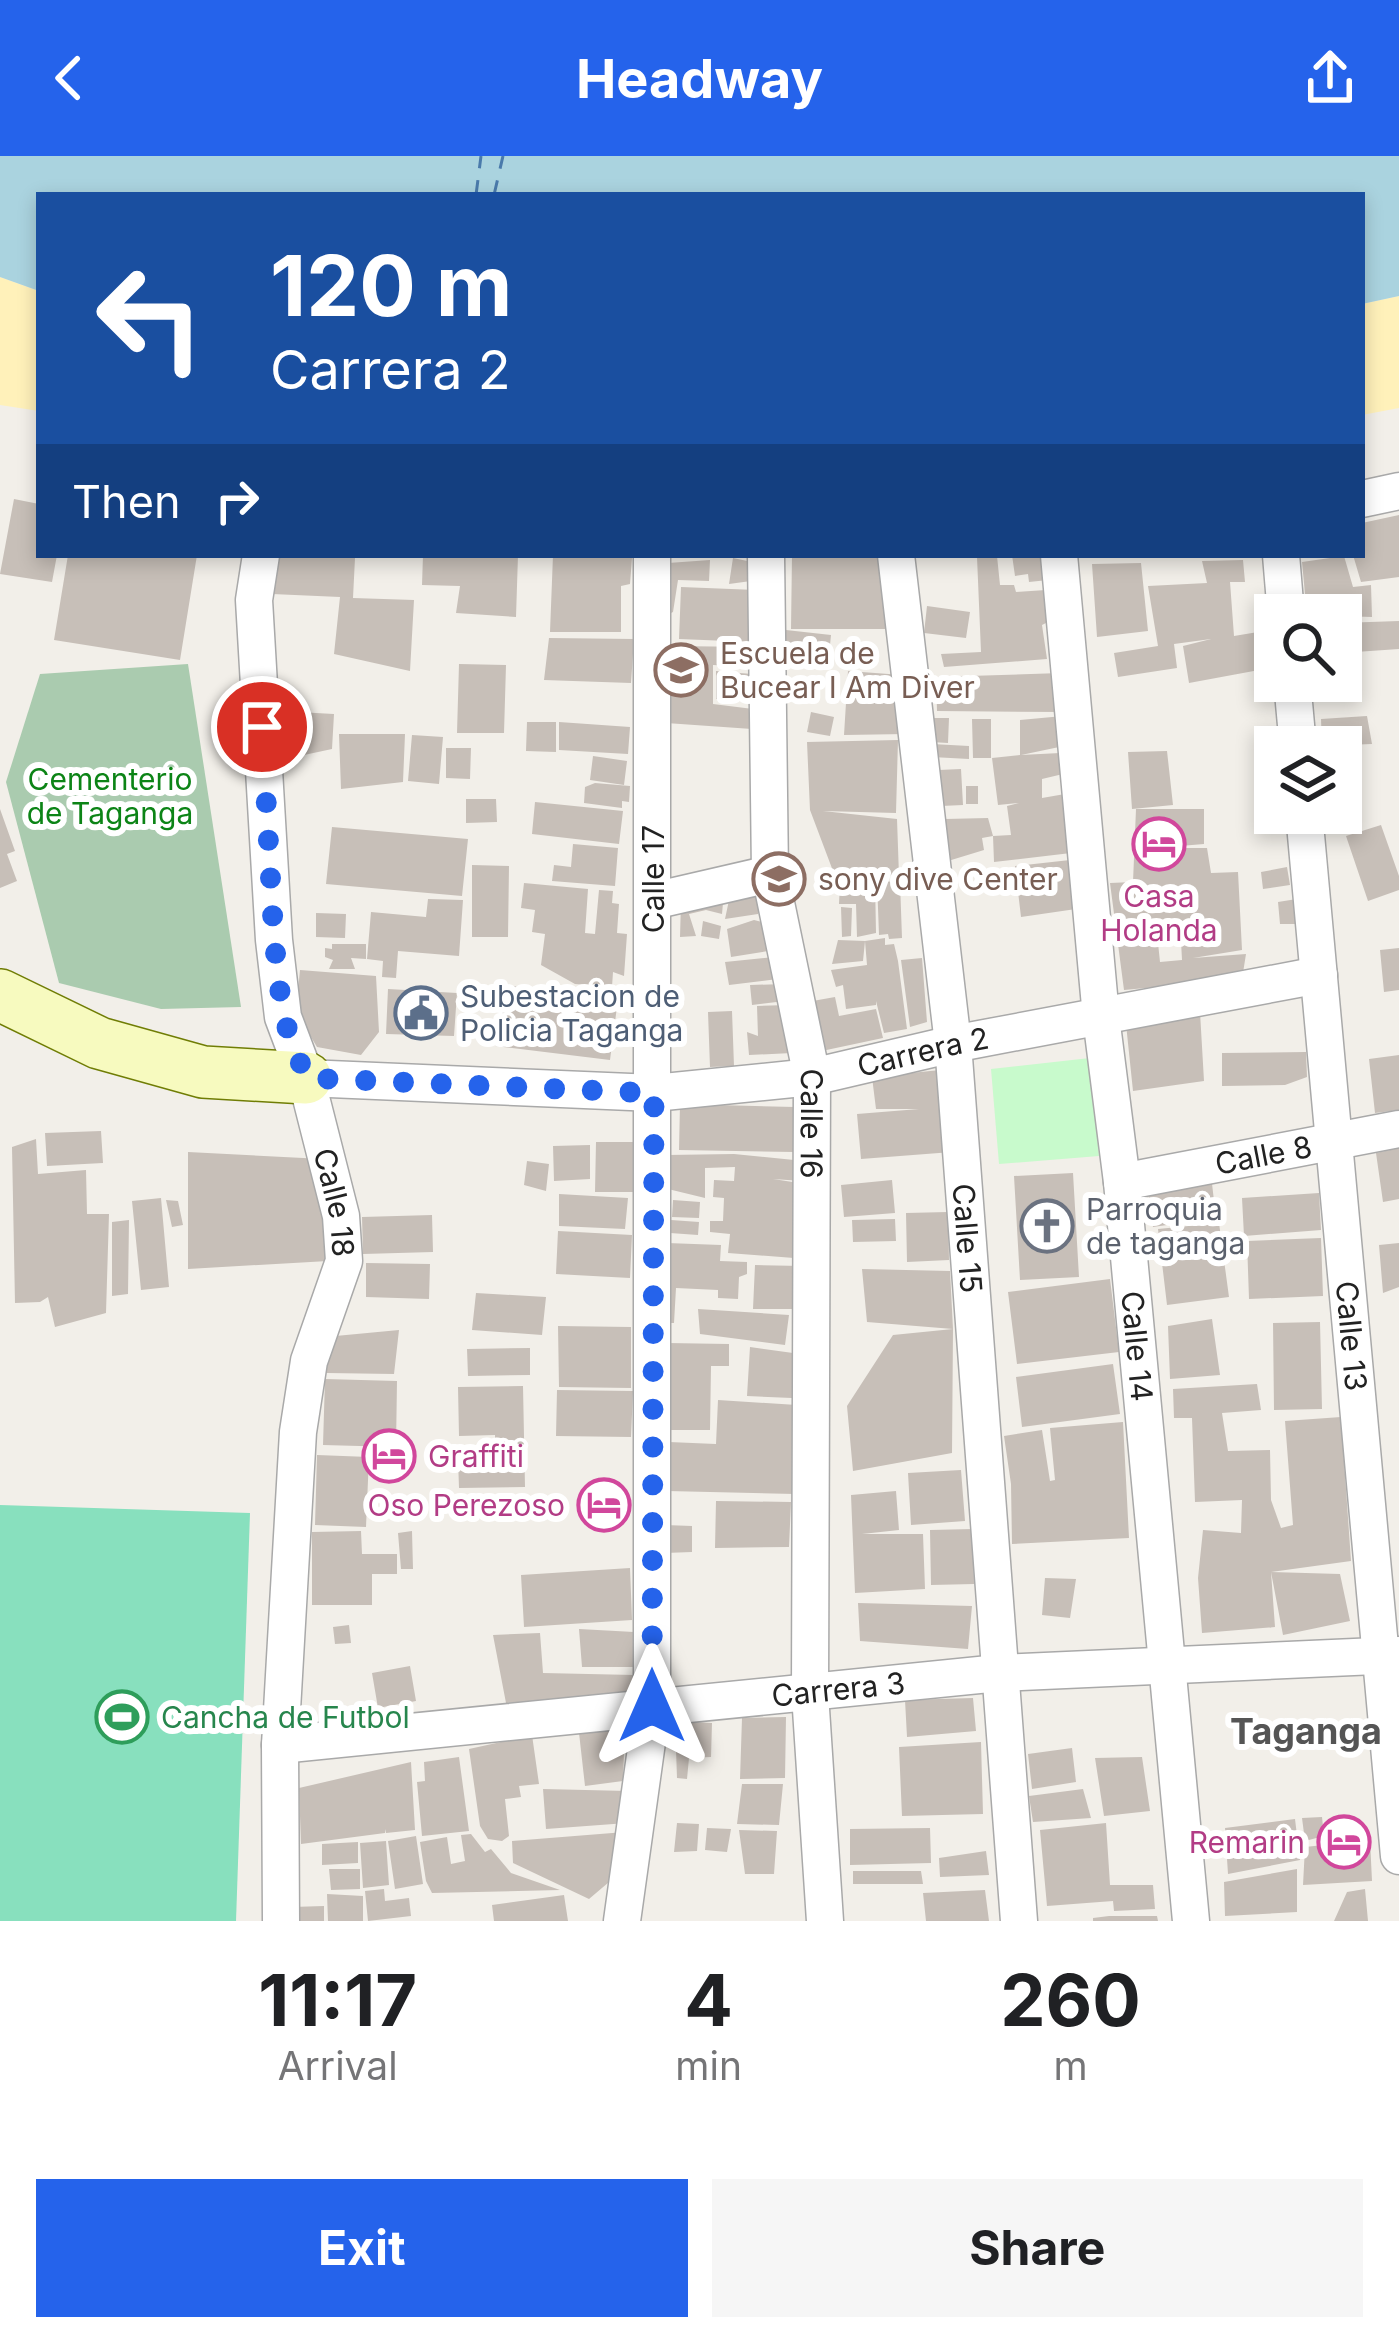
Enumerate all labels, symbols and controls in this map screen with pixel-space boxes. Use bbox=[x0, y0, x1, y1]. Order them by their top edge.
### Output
icon: back bbox=[36, 45, 102, 111]
icon: share bbox=[1297, 45, 1363, 111]
text: Headway bbox=[576, 46, 823, 111]
text: 120 m bbox=[270, 235, 512, 336]
icon: left bbox=[72, 240, 228, 396]
text: Carrera 2 bbox=[270, 337, 511, 402]
icon: right bbox=[204, 468, 270, 534]
text: Then bbox=[72, 474, 180, 529]
map controls bbox=[1254, 594, 1362, 834]
button: search bbox=[1254, 594, 1362, 702]
place label: Escuela de Bucear I Am Diver bbox=[720, 635, 975, 705]
school or university icon: Escuela de Bucear I Am Diver bbox=[653, 642, 709, 698]
pin bbox=[211, 676, 313, 778]
icon: arrive bbox=[229, 694, 295, 760]
button: layers bbox=[1254, 726, 1362, 834]
park label: Cementerio de Taganga bbox=[27, 761, 193, 831]
hotel icon: Casa Holanda bbox=[1131, 816, 1187, 872]
street label: Calle 17 bbox=[635, 825, 671, 933]
school or university icon: sony dive Center bbox=[751, 851, 807, 907]
place label: sony dive Center bbox=[818, 861, 1058, 897]
place label: Casa Holanda bbox=[1100, 878, 1218, 948]
place label: Subestacion de Policia Taganga bbox=[460, 978, 683, 1048]
public building icon: Subestacion de Policia Taganga bbox=[393, 985, 449, 1041]
street label: Carrera 2 bbox=[854, 1020, 992, 1084]
street label: Calle 16 bbox=[794, 1069, 830, 1179]
street label: Calle 8 bbox=[1212, 1128, 1315, 1182]
street label: Calle 18 bbox=[307, 1144, 362, 1258]
street label: Calle 15 bbox=[946, 1182, 990, 1294]
place label: Parroquia de taganga bbox=[1086, 1191, 1245, 1261]
church icon: Parroquia de taganga bbox=[1019, 1198, 1075, 1254]
street label: Calle 13 bbox=[1329, 1279, 1375, 1392]
street label: Calle 14 bbox=[1114, 1289, 1160, 1403]
hotel icon: Graffiti bbox=[361, 1428, 417, 1484]
place label: Graffiti bbox=[428, 1438, 524, 1474]
hotel icon: Oso Perezoso bbox=[576, 1477, 632, 1533]
place label: Oso Perezoso bbox=[368, 1487, 565, 1523]
position arrow bbox=[589, 1643, 715, 1769]
street label: Carrera 3 bbox=[770, 1665, 907, 1714]
sports icon: Cancha de Futbol bbox=[94, 1689, 150, 1745]
place label: Cancha de Futbol bbox=[161, 1699, 410, 1735]
district label: Taganga bbox=[1230, 1709, 1382, 1753]
hotel icon: Remarin bbox=[1316, 1814, 1372, 1870]
place label: Remarin bbox=[1189, 1824, 1305, 1860]
text: 11:17 bbox=[258, 1956, 417, 2043]
text: 4 bbox=[684, 1956, 733, 2043]
text: 260 bbox=[1000, 1956, 1141, 2043]
text: Arrival bbox=[278, 2042, 398, 2089]
text: min bbox=[675, 2042, 742, 2089]
text: m bbox=[1053, 2042, 1088, 2089]
button: Exit bbox=[36, 2179, 688, 2317]
button: Share bbox=[712, 2179, 1363, 2317]

